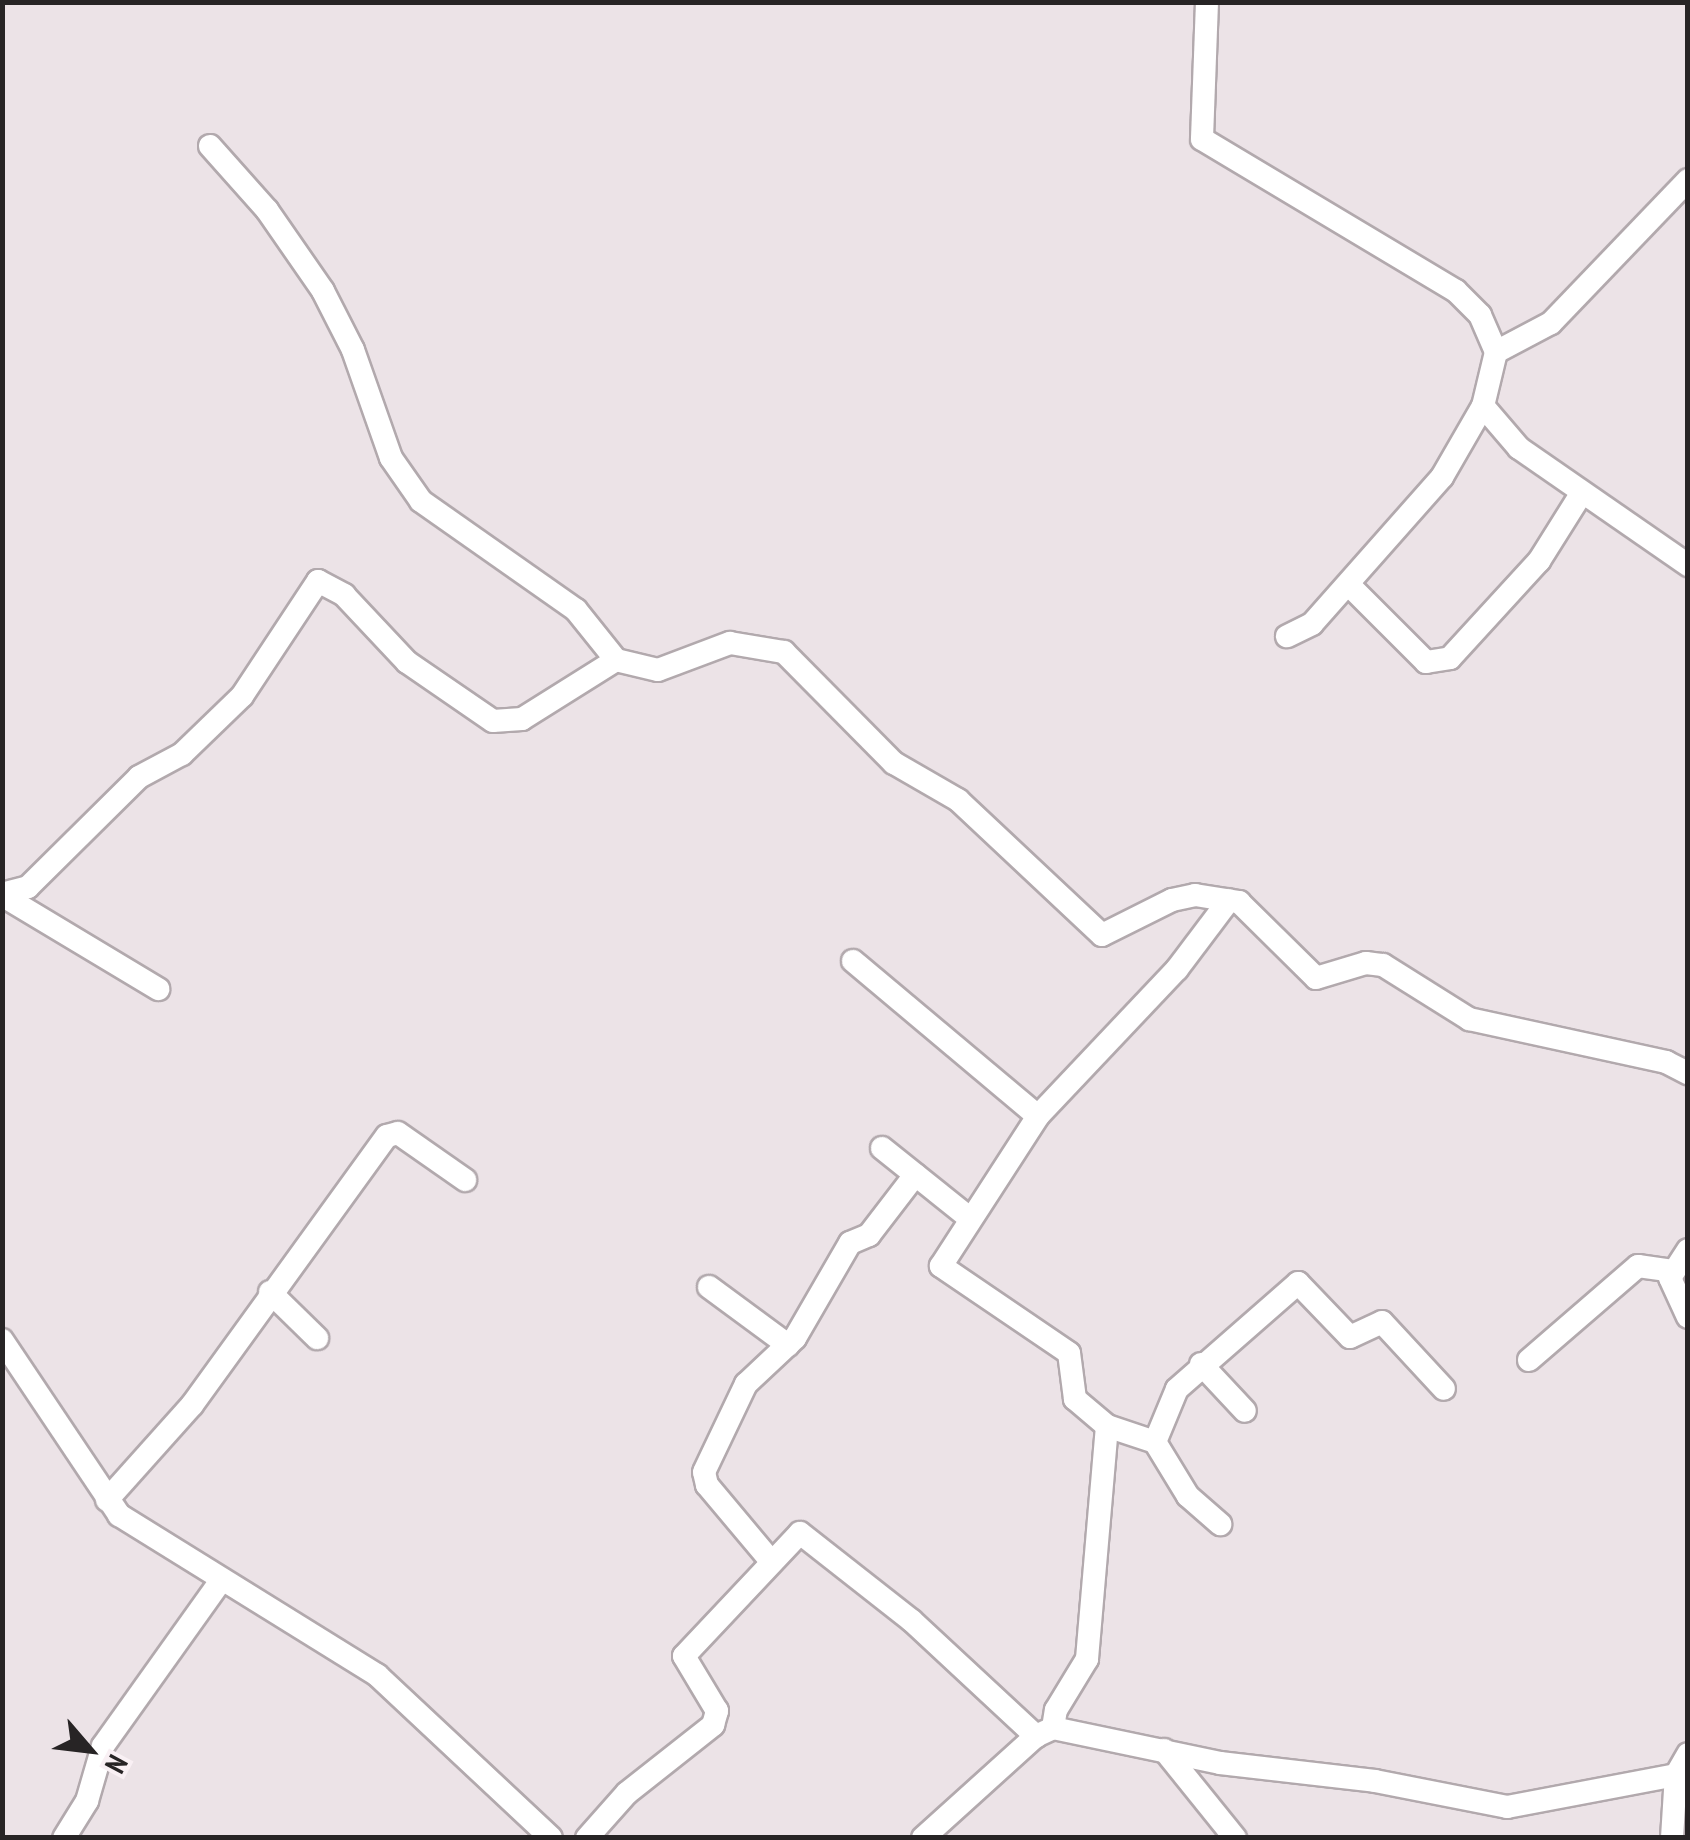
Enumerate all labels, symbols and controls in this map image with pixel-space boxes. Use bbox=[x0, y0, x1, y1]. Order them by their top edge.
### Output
north arrow bbox=[40, 1700, 140, 1800]
text: N bbox=[97, 1749, 137, 1780]

